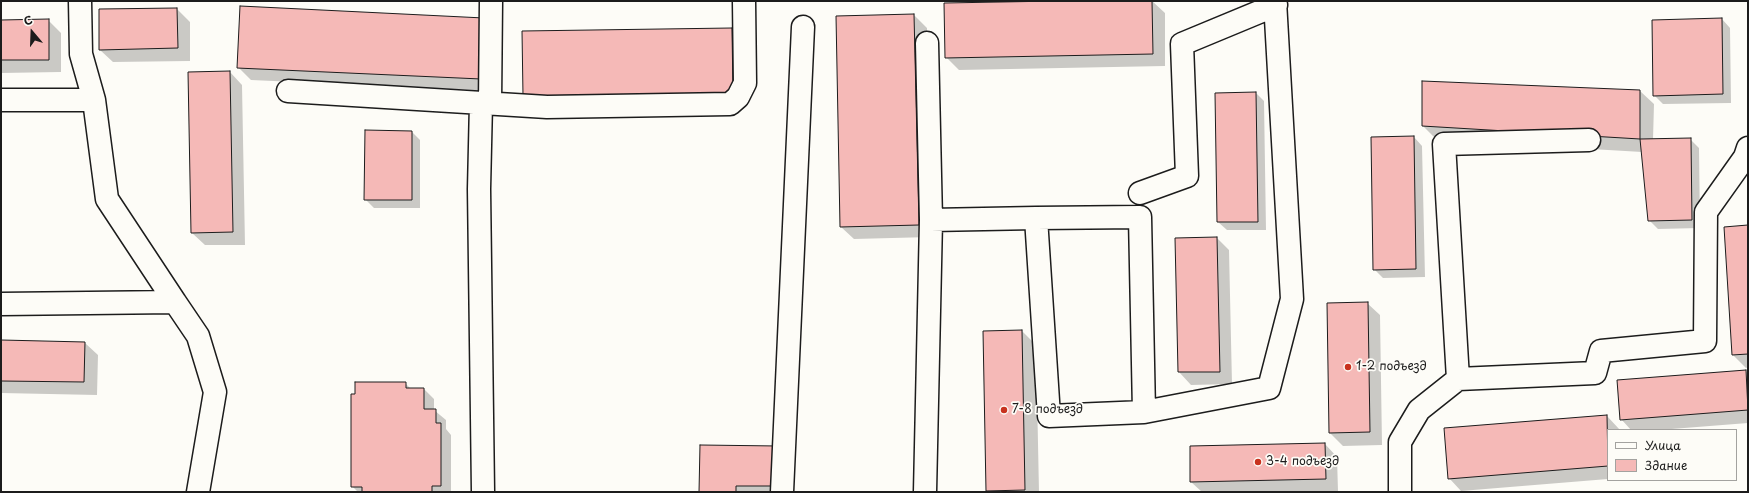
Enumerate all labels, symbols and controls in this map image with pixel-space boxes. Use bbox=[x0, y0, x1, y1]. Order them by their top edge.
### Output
text: С bbox=[21, 11, 35, 30]
north arrow bbox=[12, 12, 52, 52]
place label: 1-2 подъезд bbox=[1356, 360, 1427, 374]
marker: 1-2 подъезд bbox=[1343, 362, 1353, 372]
place label: 7-8 подъезд bbox=[1012, 403, 1083, 417]
marker: 7-8 подъезд bbox=[999, 405, 1009, 415]
legend bbox=[1607, 429, 1737, 481]
text: Улица bbox=[1645, 436, 1681, 454]
place label: 3-4 подъезд bbox=[1266, 455, 1339, 469]
text: Здание bbox=[1645, 456, 1687, 474]
marker: 3-4 подъезд bbox=[1253, 457, 1263, 467]

